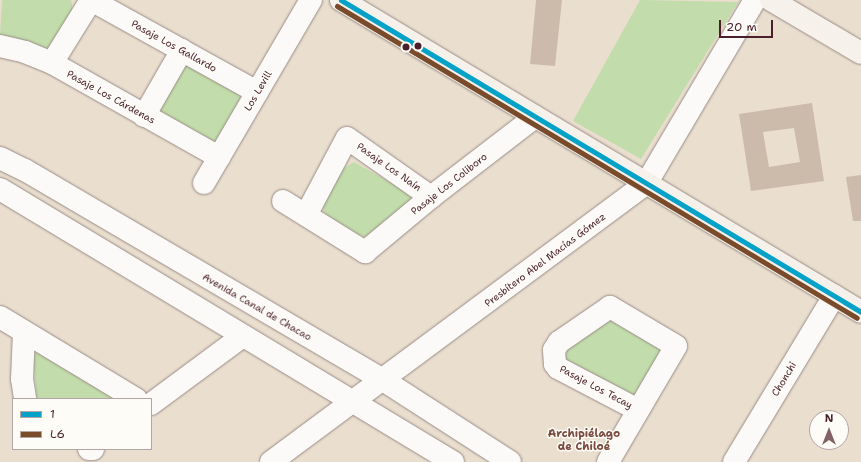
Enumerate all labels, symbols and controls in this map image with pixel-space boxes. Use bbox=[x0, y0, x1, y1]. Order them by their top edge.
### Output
scale bar bbox=[721, 12, 775, 38]
street label: Pasaje Los Gallardo bbox=[129, 17, 219, 75]
text: 20 m bbox=[726, 19, 757, 35]
unlabelled marker bbox=[413, 41, 423, 51]
unlabelled marker bbox=[401, 42, 411, 52]
street label: Pasaje Los Cárdenas bbox=[65, 68, 157, 126]
street label: Los Levill bbox=[242, 69, 274, 113]
street label: Pasaje Los Naín bbox=[354, 140, 424, 194]
street label: Pasaje Los Coliboro bbox=[409, 151, 489, 217]
street label: Presbítero Abel Macías Gómez bbox=[482, 211, 608, 309]
street label: Avenida Canal de Chacao bbox=[200, 271, 314, 343]
street label: Chonchi bbox=[769, 360, 799, 398]
street label: Pasaje Los Tecay bbox=[557, 363, 635, 411]
legend bbox=[12, 398, 152, 450]
text: 1 bbox=[50, 406, 55, 422]
north arrow bbox=[809, 410, 849, 450]
text: N bbox=[825, 411, 833, 426]
text: L6 bbox=[50, 426, 65, 442]
district label: Archipiélago de Chiloé bbox=[548, 428, 620, 454]

